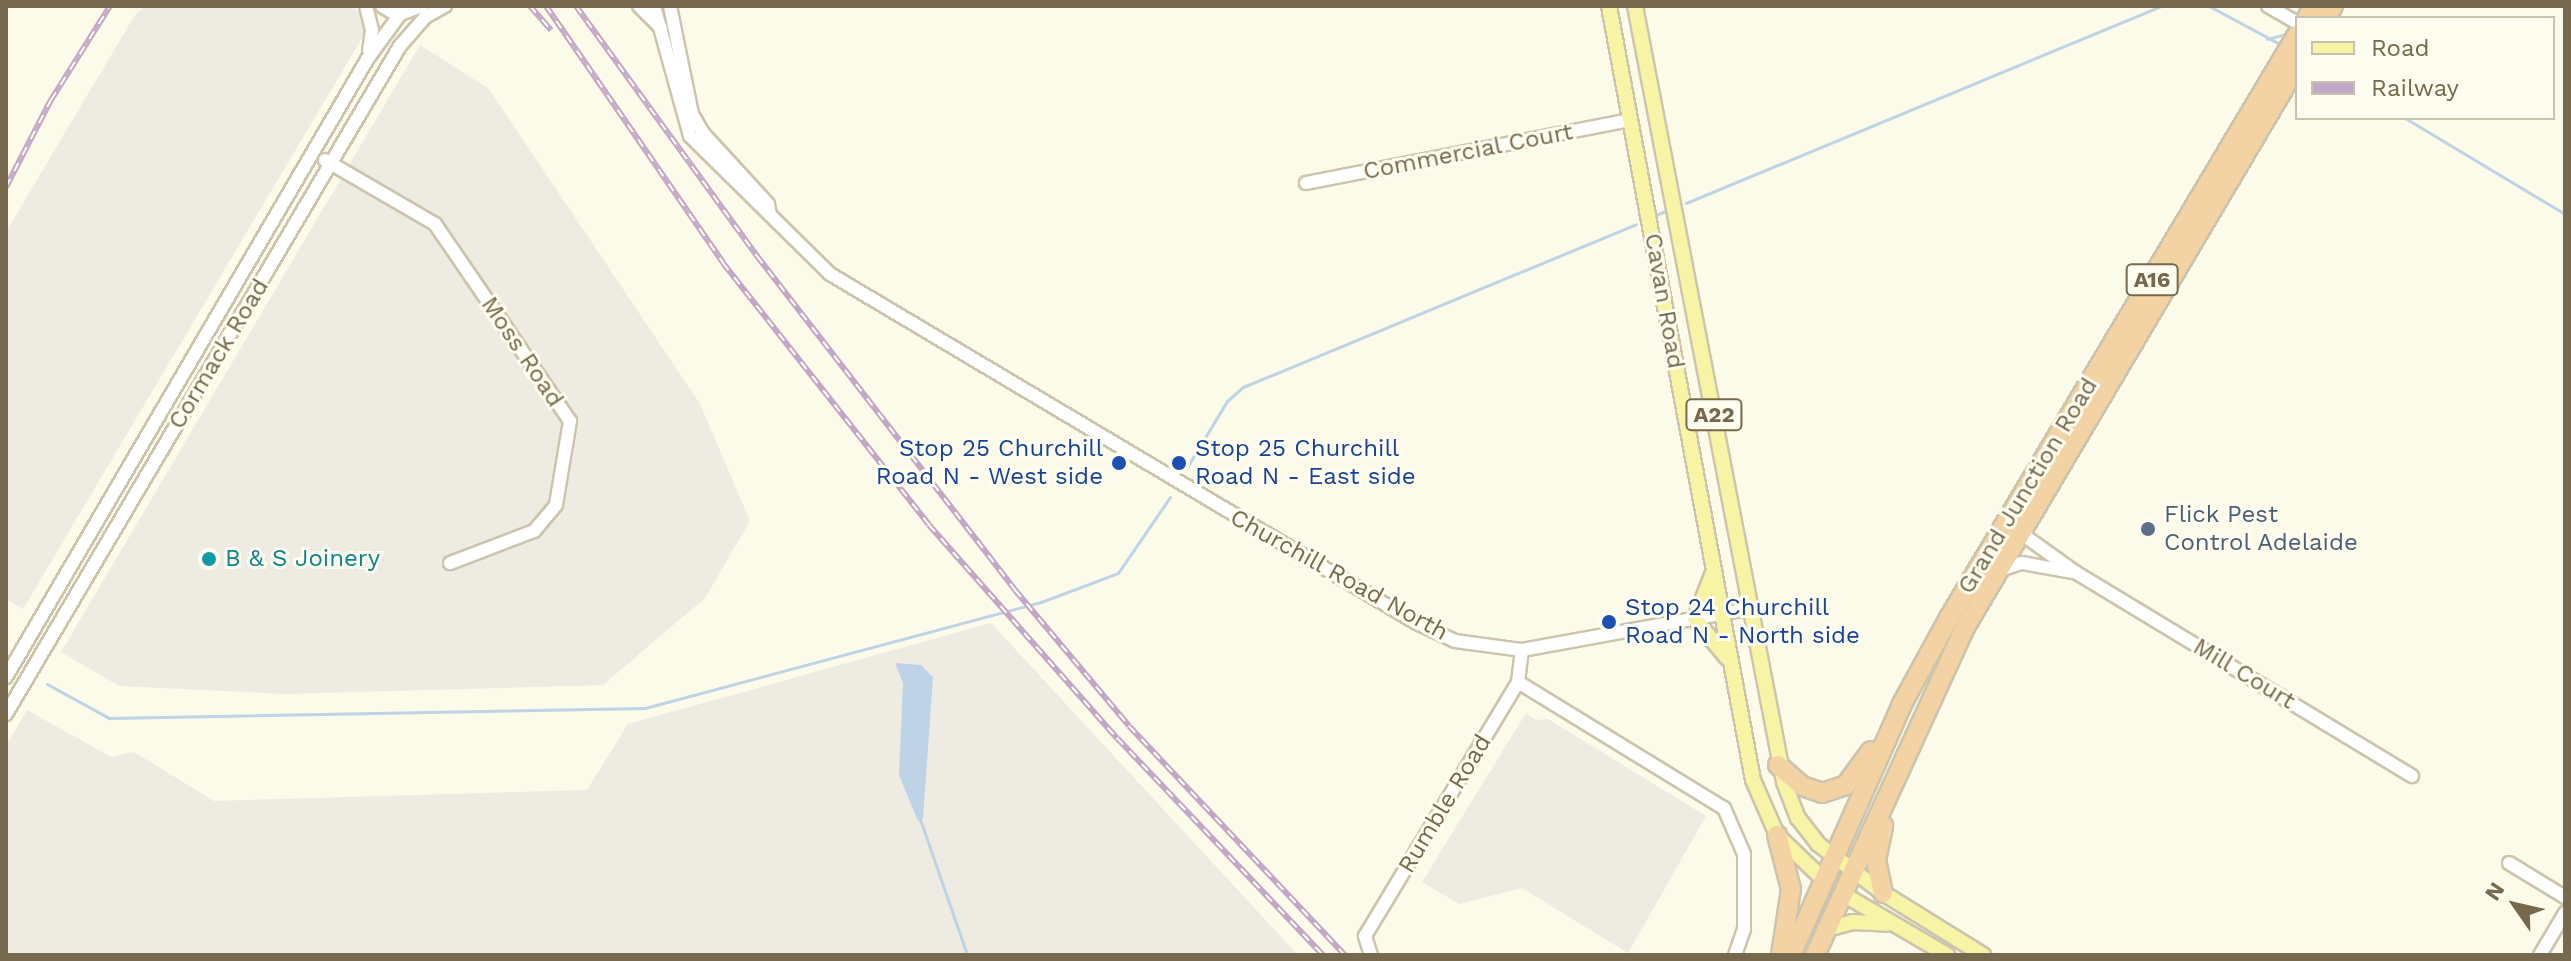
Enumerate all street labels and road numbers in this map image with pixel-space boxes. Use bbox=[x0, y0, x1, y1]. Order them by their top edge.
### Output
street label: Commercial Court bbox=[1360, 117, 1576, 187]
street label: Cavan Road bbox=[1638, 231, 1690, 371]
road number: A16 bbox=[2124, 262, 2180, 298]
street label: Cormack Road bbox=[163, 273, 275, 435]
street label: Moss Road bbox=[475, 291, 569, 413]
street label: Grand Junction Road bbox=[1952, 373, 2104, 599]
road number: A22 bbox=[1684, 397, 1744, 433]
street label: Churchill Road North bbox=[1225, 503, 1453, 647]
street label: Mill Court bbox=[2187, 632, 2301, 716]
street label: Rumble Road bbox=[1392, 730, 1498, 878]

